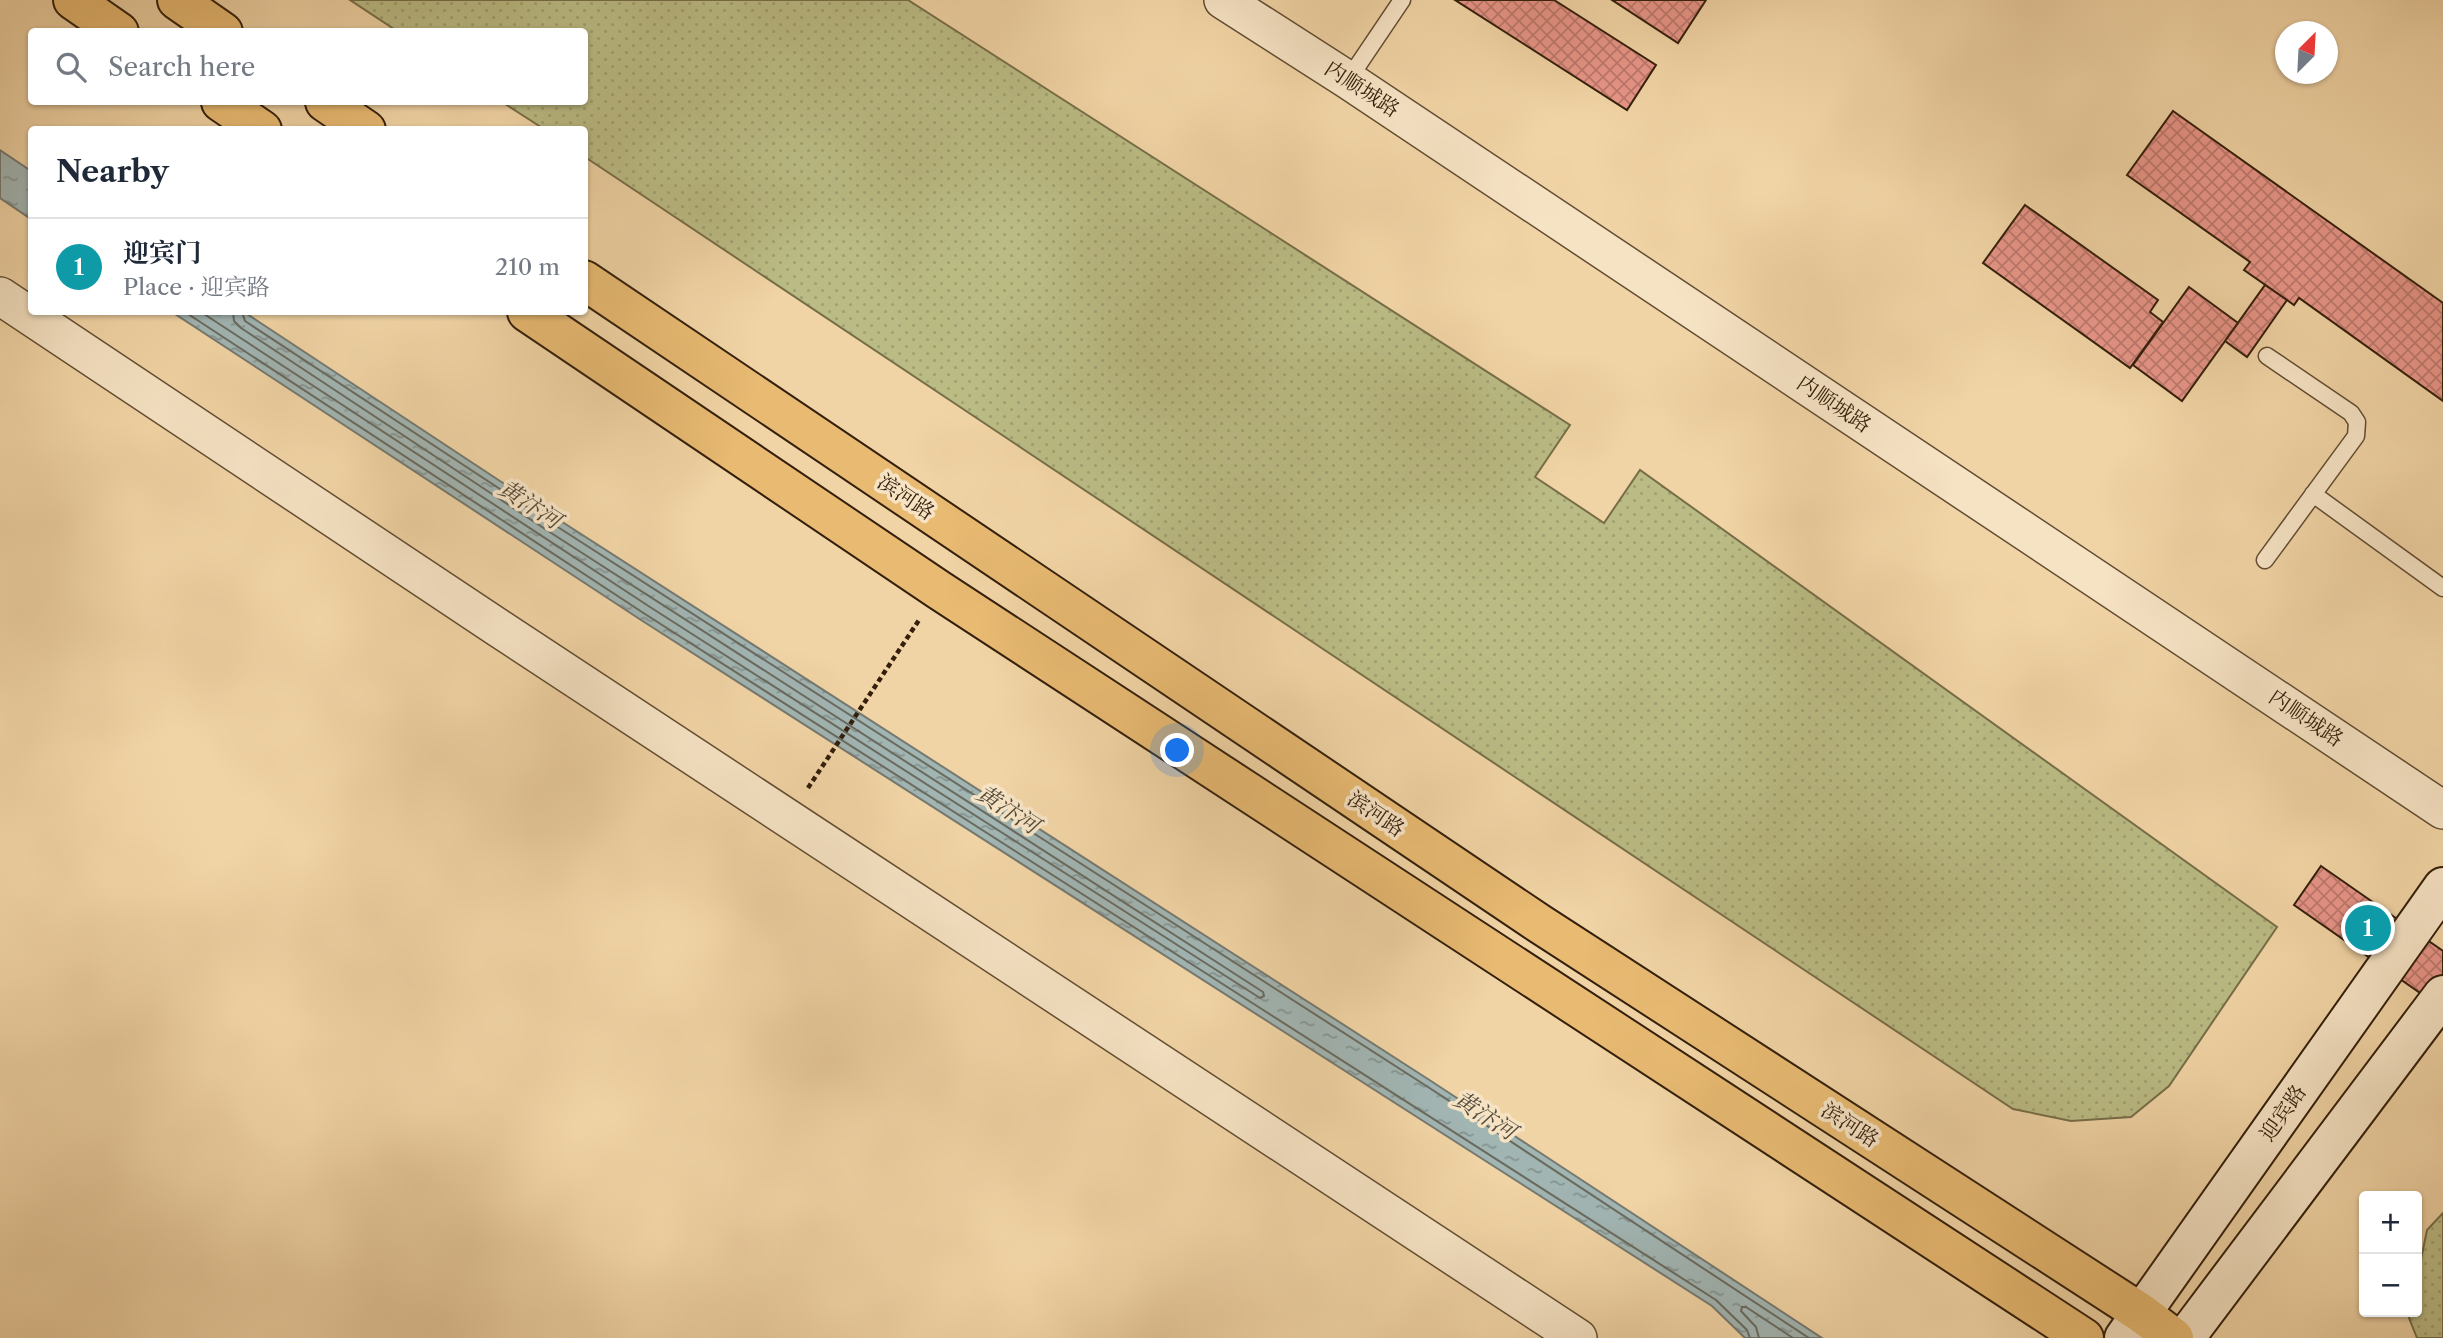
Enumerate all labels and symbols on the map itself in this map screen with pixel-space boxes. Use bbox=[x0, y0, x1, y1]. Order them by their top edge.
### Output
north arrow bbox=[2275, 21, 2338, 84]
street label: 内顺城路 bbox=[1320, 55, 1404, 122]
street label: 内顺城路 bbox=[1792, 370, 1876, 437]
street label: 滨河路 bbox=[873, 469, 939, 525]
water label: 黄汴河 bbox=[493, 473, 570, 537]
street label: 内顺城路 bbox=[2264, 684, 2348, 751]
your location bbox=[1160, 733, 1194, 767]
water label: 黄汴河 bbox=[971, 778, 1048, 842]
street label: 滨河路 bbox=[1343, 786, 1409, 842]
pin: 1 bbox=[2345, 902, 2391, 954]
street label: 迎宾路 bbox=[2254, 1080, 2311, 1146]
water label: 黄汴河 bbox=[1448, 1084, 1525, 1148]
street label: 滨河路 bbox=[1817, 1097, 1883, 1152]

